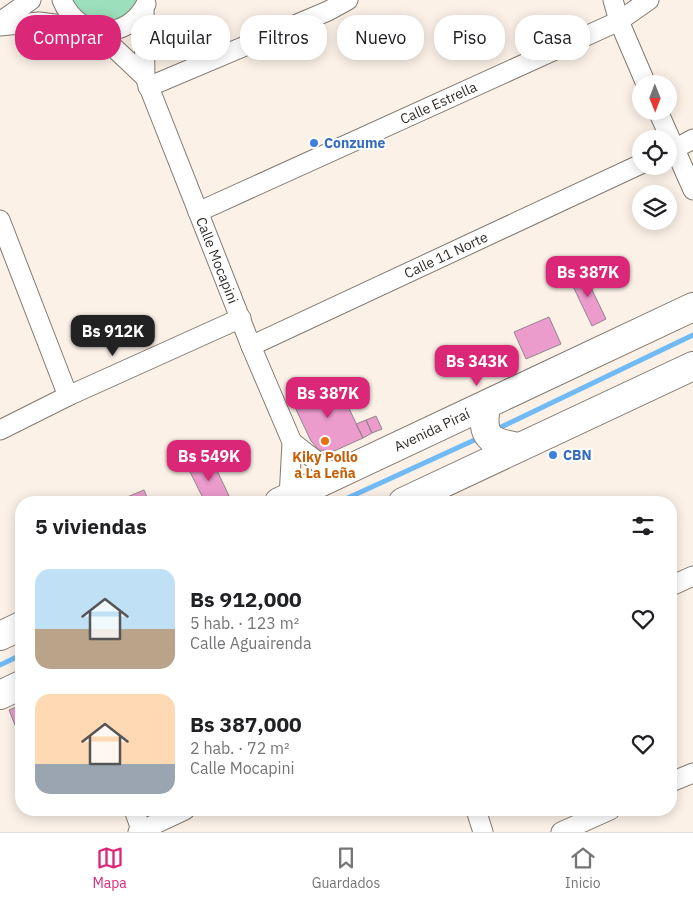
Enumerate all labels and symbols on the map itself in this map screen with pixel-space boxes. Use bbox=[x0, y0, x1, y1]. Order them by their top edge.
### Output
north arrow bbox=[632, 75, 678, 120]
street label: Calle Estrella bbox=[397, 77, 480, 128]
place label: Conzume bbox=[324, 134, 385, 152]
marker: Conzume bbox=[308, 137, 320, 149]
street label: Calle Mocapini bbox=[192, 214, 242, 306]
street label: Calle 11 Norte bbox=[401, 228, 491, 282]
pin: Bs 387K bbox=[542, 256, 634, 298]
pin: Bs 912K bbox=[67, 314, 159, 357]
pin: Bs 343K bbox=[431, 344, 523, 387]
pin: Bs 387K bbox=[282, 376, 374, 419]
street label: Avenida Piraí bbox=[391, 404, 473, 456]
marker: Kiky Pollo a La Leña bbox=[319, 435, 331, 447]
pin: Bs 549K bbox=[163, 440, 255, 482]
place label: CBN bbox=[563, 446, 592, 464]
place label: Kiky Pollo a La Leña bbox=[292, 448, 358, 482]
marker: CBN bbox=[547, 449, 559, 461]

